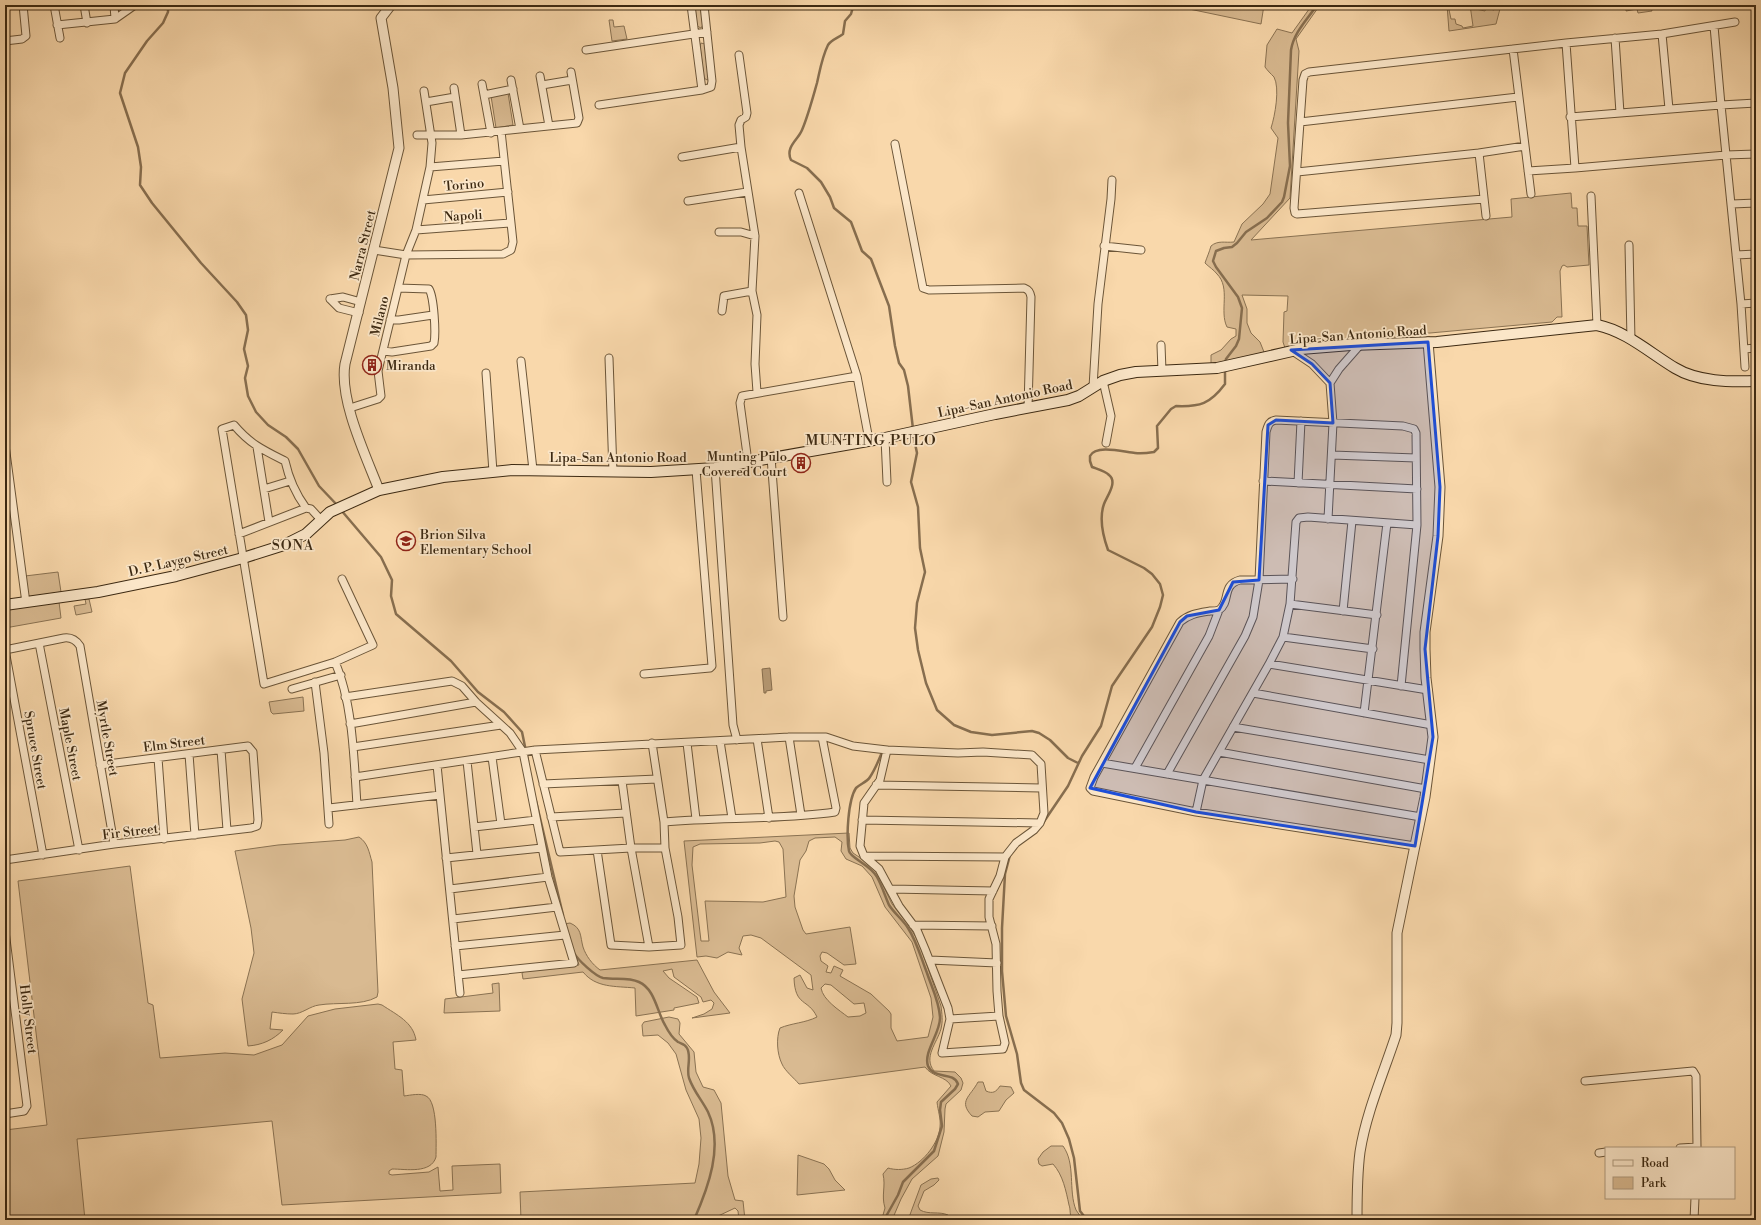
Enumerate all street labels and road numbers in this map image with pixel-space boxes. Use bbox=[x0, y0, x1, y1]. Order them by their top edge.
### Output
street label: Torino bbox=[443, 175, 485, 195]
street label: Napoli bbox=[443, 207, 483, 225]
street label: Narra Street bbox=[346, 208, 380, 282]
street label: Milano bbox=[367, 294, 393, 338]
street label: Lipa-San Antonio Road bbox=[1289, 322, 1428, 348]
street label: Lipa-San Antonio Road bbox=[936, 377, 1075, 421]
street label: Lipa-San Antonio Road bbox=[549, 450, 687, 466]
street label: D. P. Laygo Street bbox=[127, 542, 230, 580]
street label: Myrtle Street bbox=[92, 699, 122, 778]
street label: Maple Street bbox=[55, 706, 85, 782]
street label: Spruce Street bbox=[20, 710, 50, 791]
street label: Elm Street bbox=[142, 732, 206, 756]
street label: Fir Street bbox=[101, 821, 159, 843]
street label: Holly Street bbox=[16, 984, 40, 1055]

